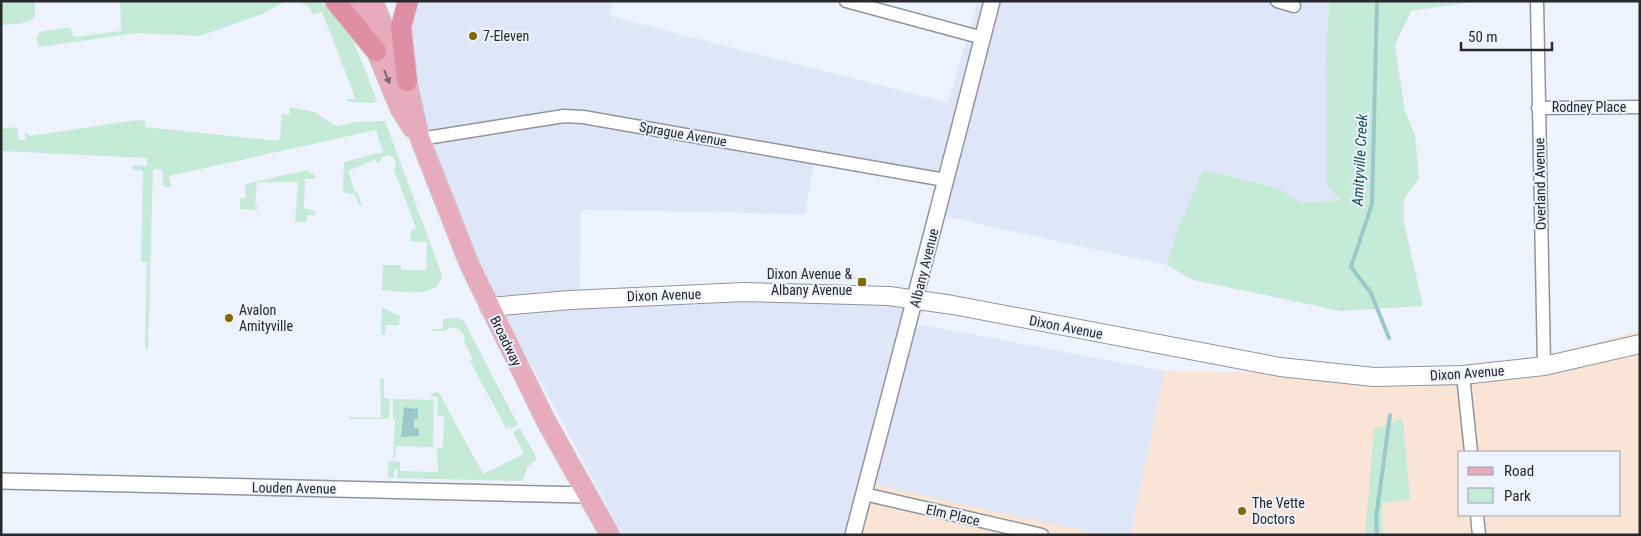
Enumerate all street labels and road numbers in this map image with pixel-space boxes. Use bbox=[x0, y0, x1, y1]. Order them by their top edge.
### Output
street label: Rodney Place bbox=[1552, 99, 1627, 115]
street label: Sprague Avenue bbox=[638, 118, 728, 150]
street label: Overland Avenue bbox=[1531, 137, 1549, 230]
street label: Albany Avenue bbox=[906, 226, 942, 309]
street label: Dixon Avenue bbox=[626, 286, 702, 304]
street label: Dixon Avenue bbox=[1028, 312, 1105, 342]
street label: Broadway bbox=[487, 313, 525, 369]
street label: Dixon Avenue bbox=[1429, 362, 1505, 384]
street label: Louden Avenue bbox=[252, 479, 337, 497]
street label: Elm Place bbox=[925, 501, 982, 529]

